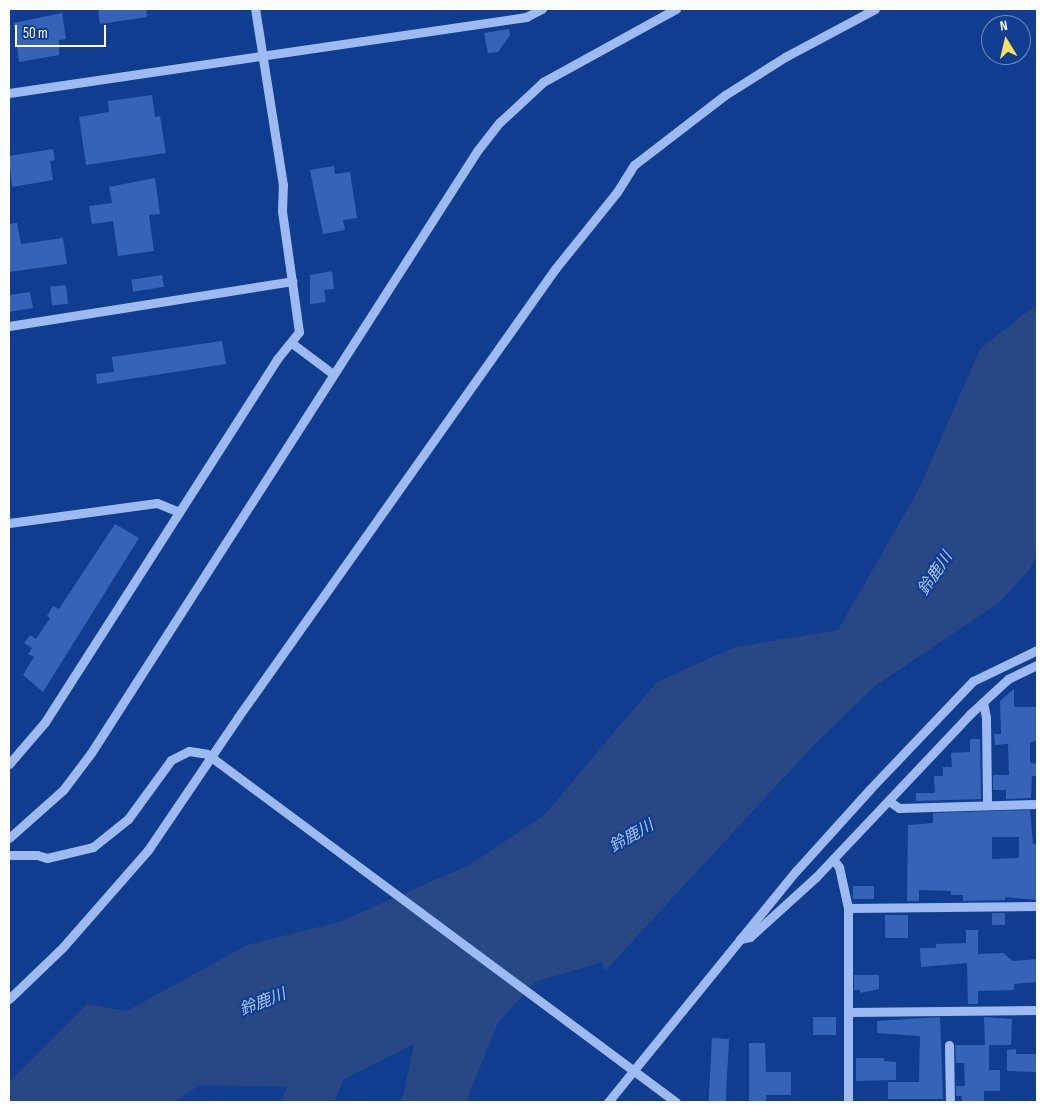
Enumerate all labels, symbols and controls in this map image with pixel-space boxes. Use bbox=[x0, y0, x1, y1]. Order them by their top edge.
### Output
scale bar bbox=[18, 15, 109, 47]
north arrow bbox=[981, 15, 1031, 65]
text: N bbox=[999, 17, 1009, 35]
text: 50 m bbox=[23, 24, 48, 43]
water label: 鈴鹿川 bbox=[915, 549, 957, 599]
water label: 鈴鹿川 bbox=[606, 817, 658, 857]
water label: 鈴鹿川 bbox=[237, 985, 289, 1021]

